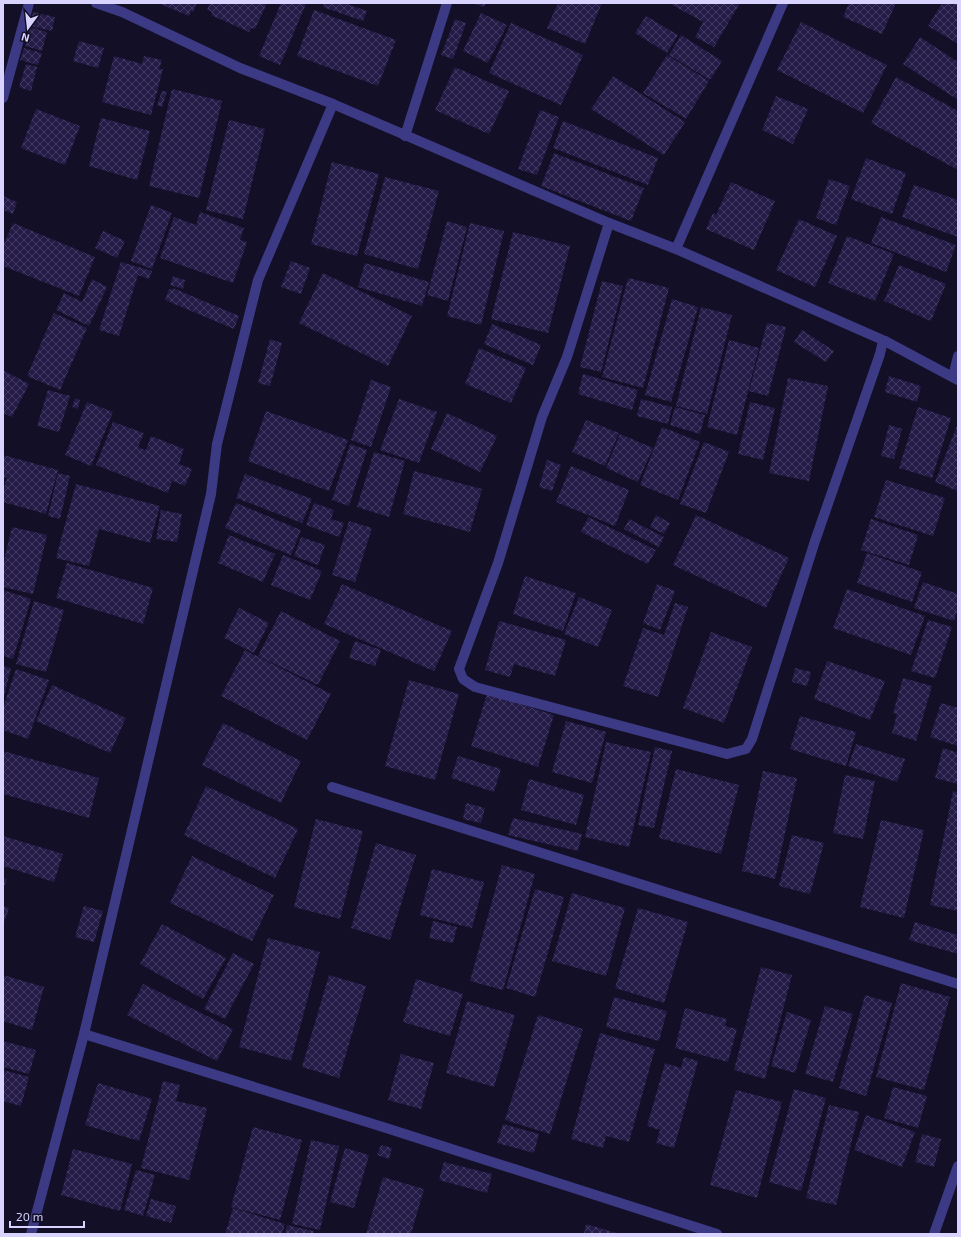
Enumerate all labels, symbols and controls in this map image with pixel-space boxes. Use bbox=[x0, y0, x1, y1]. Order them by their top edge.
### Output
north arrow bbox=[8, 8, 48, 48]
text: N bbox=[20, 31, 31, 45]
scale bar bbox=[10, 1203, 84, 1229]
text: 20 m bbox=[16, 1209, 43, 1223]

